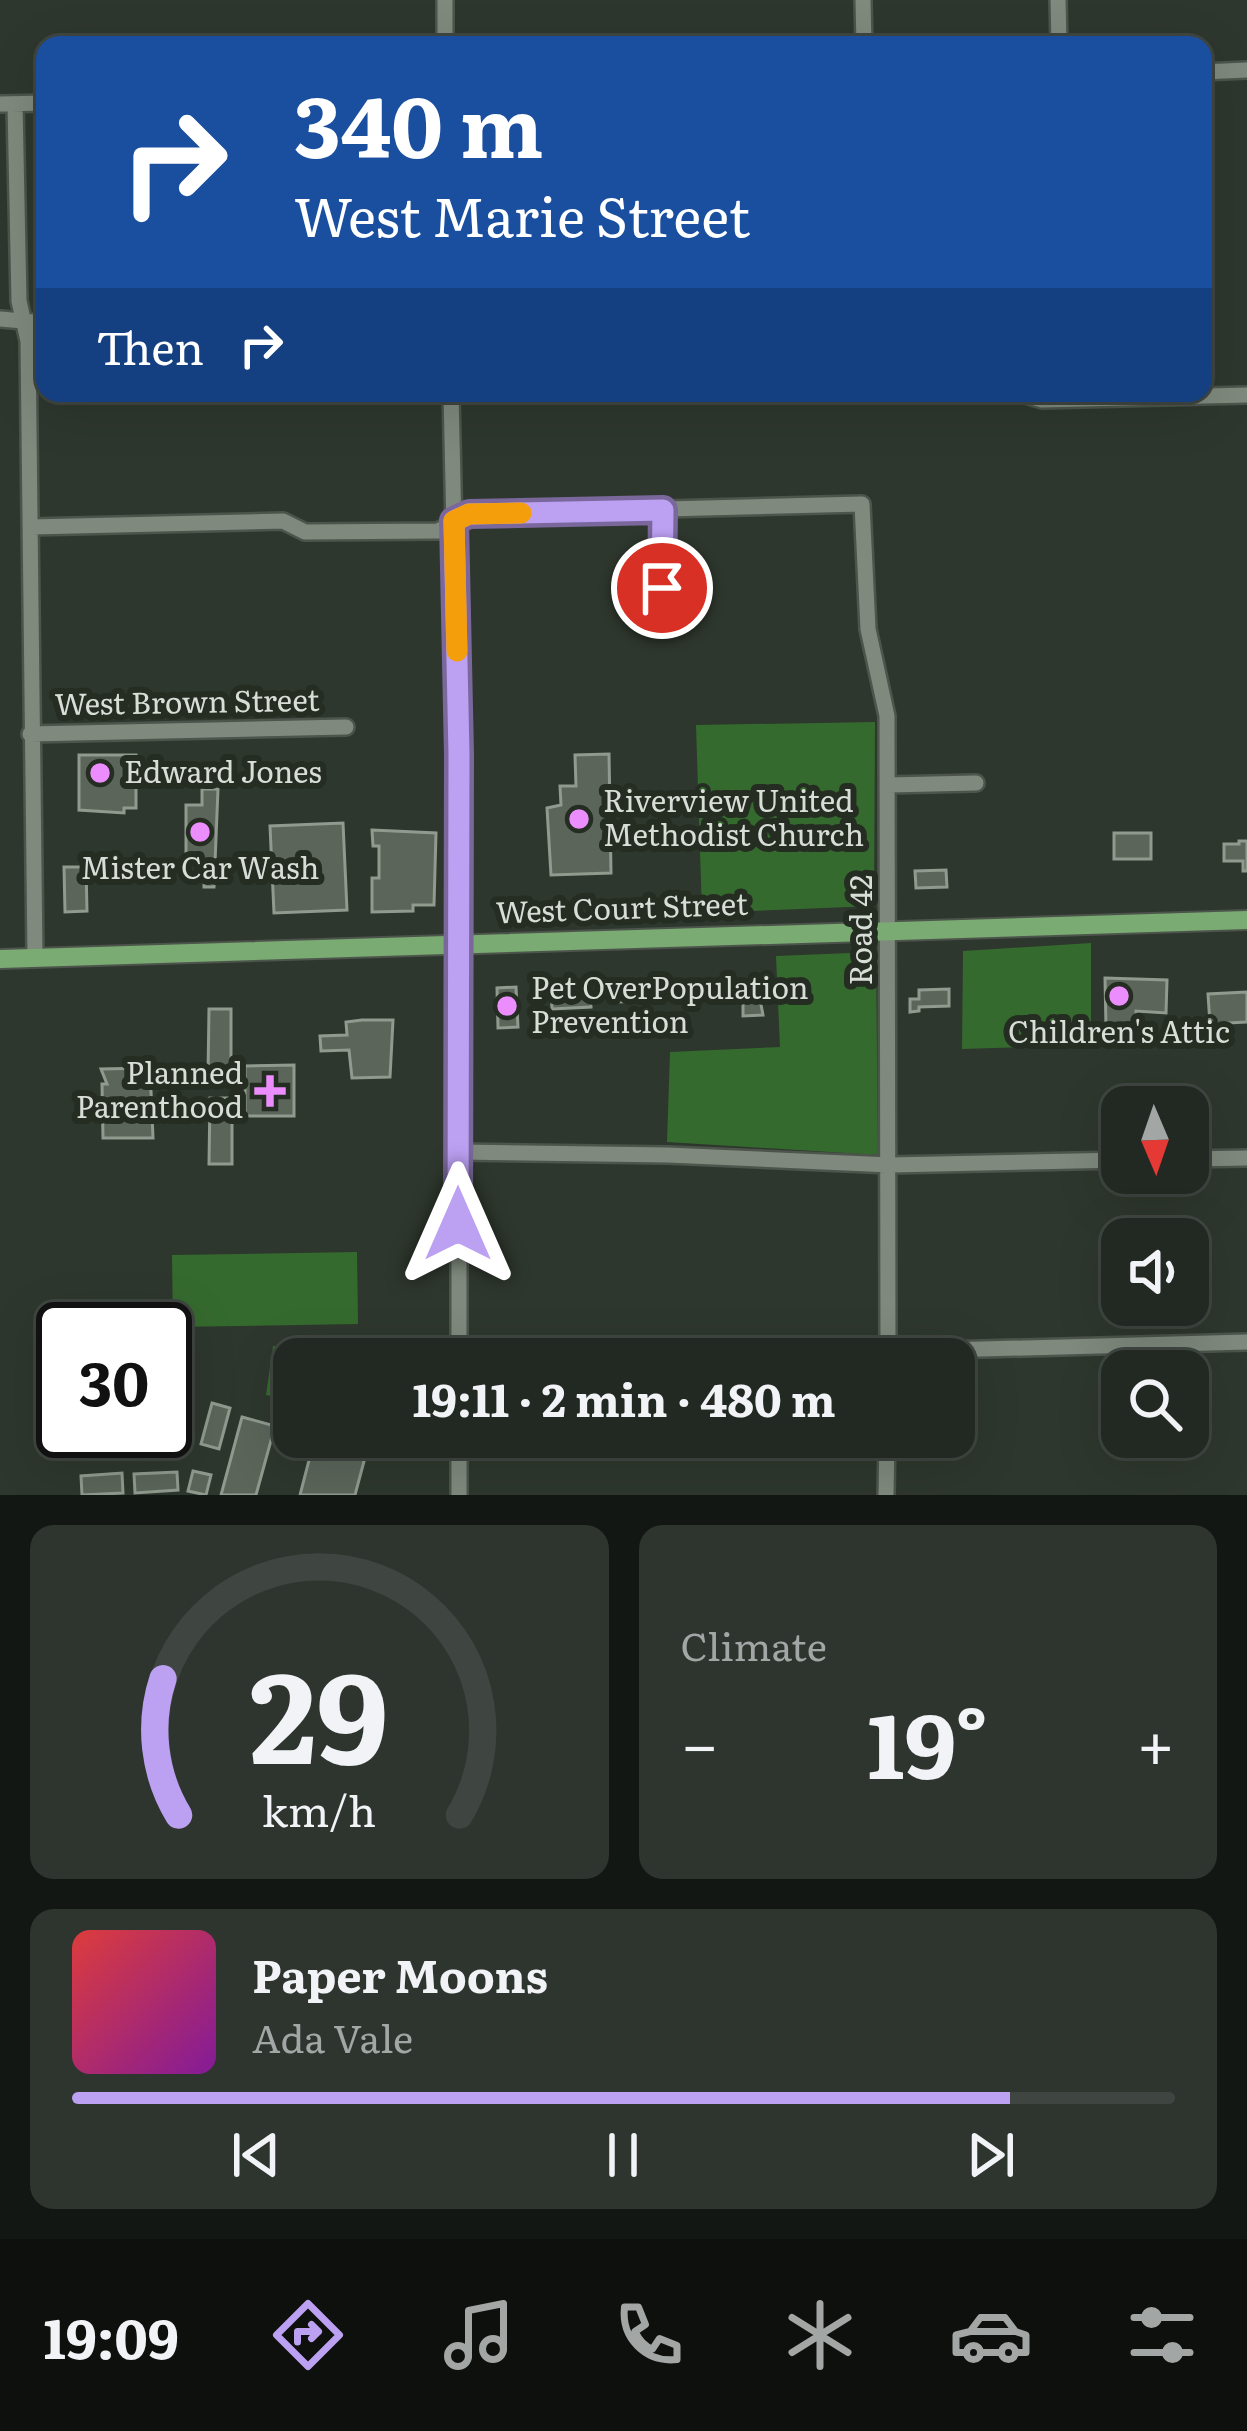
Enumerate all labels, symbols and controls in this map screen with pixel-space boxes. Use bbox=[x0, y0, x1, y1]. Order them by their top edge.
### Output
text: 340 m bbox=[294, 59, 544, 184]
icon: right bbox=[96, 84, 252, 240]
text: West Marie Street bbox=[294, 173, 750, 254]
text: Then bbox=[96, 312, 204, 379]
icon: right bbox=[228, 312, 294, 378]
pin bbox=[611, 537, 713, 639]
icon: arrive bbox=[629, 555, 695, 621]
street label: West Brown Street bbox=[54, 676, 320, 724]
place label: Edward Jones bbox=[124, 748, 322, 792]
marker: Edward Jones bbox=[87, 760, 113, 786]
place label: Riverview United Methodist Church bbox=[603, 777, 864, 855]
marker: Riverview United Methodist Church bbox=[566, 806, 592, 832]
marker: Mister Car Wash bbox=[187, 819, 213, 845]
place label: Mister Car Wash bbox=[81, 844, 319, 888]
street label: Road 42 bbox=[837, 875, 881, 985]
street label: West Court Street bbox=[495, 880, 749, 932]
place label: Pet OverPopulation Prevention bbox=[531, 964, 809, 1042]
marker: Children's Attic bbox=[1106, 983, 1132, 1009]
marker: Pet OverPopulation Prevention bbox=[494, 993, 520, 1019]
place label: Children's Attic bbox=[1008, 1008, 1230, 1052]
place label: Planned Parenthood bbox=[76, 1049, 243, 1127]
marker: Planned Parenthood bbox=[254, 1075, 286, 1107]
north arrow bbox=[1101, 1086, 1209, 1194]
map controls bbox=[1101, 1086, 1209, 1458]
position arrow bbox=[395, 1161, 521, 1287]
button: sound bbox=[1101, 1218, 1209, 1326]
speed limit sign: 30 bbox=[36, 1302, 192, 1458]
button: search bbox=[1101, 1350, 1209, 1458]
text: 19:11 · 2 min · 480 m bbox=[412, 1364, 836, 1431]
text: Climate bbox=[681, 1615, 827, 1673]
text: 29 bbox=[250, 1617, 389, 1802]
text: 19° bbox=[867, 1673, 988, 1807]
text: − bbox=[681, 1691, 719, 1789]
text: + bbox=[1137, 1691, 1175, 1789]
text: km/h bbox=[262, 1777, 376, 1840]
text: Paper Moons bbox=[252, 1940, 548, 2007]
text: Ada Vale bbox=[252, 2007, 413, 2065]
icon: previous bbox=[223, 2122, 289, 2188]
icon: pause bbox=[590, 2122, 656, 2188]
icon: next bbox=[958, 2122, 1024, 2188]
icon: directions bbox=[266, 2293, 350, 2377]
icon: music bbox=[437, 2293, 521, 2377]
icon: phone bbox=[607, 2293, 691, 2377]
icon: climate bbox=[778, 2293, 862, 2377]
icon: car bbox=[949, 2293, 1033, 2377]
icon: filters bbox=[1120, 2293, 1204, 2377]
text: 19:09 bbox=[43, 2295, 179, 2376]

